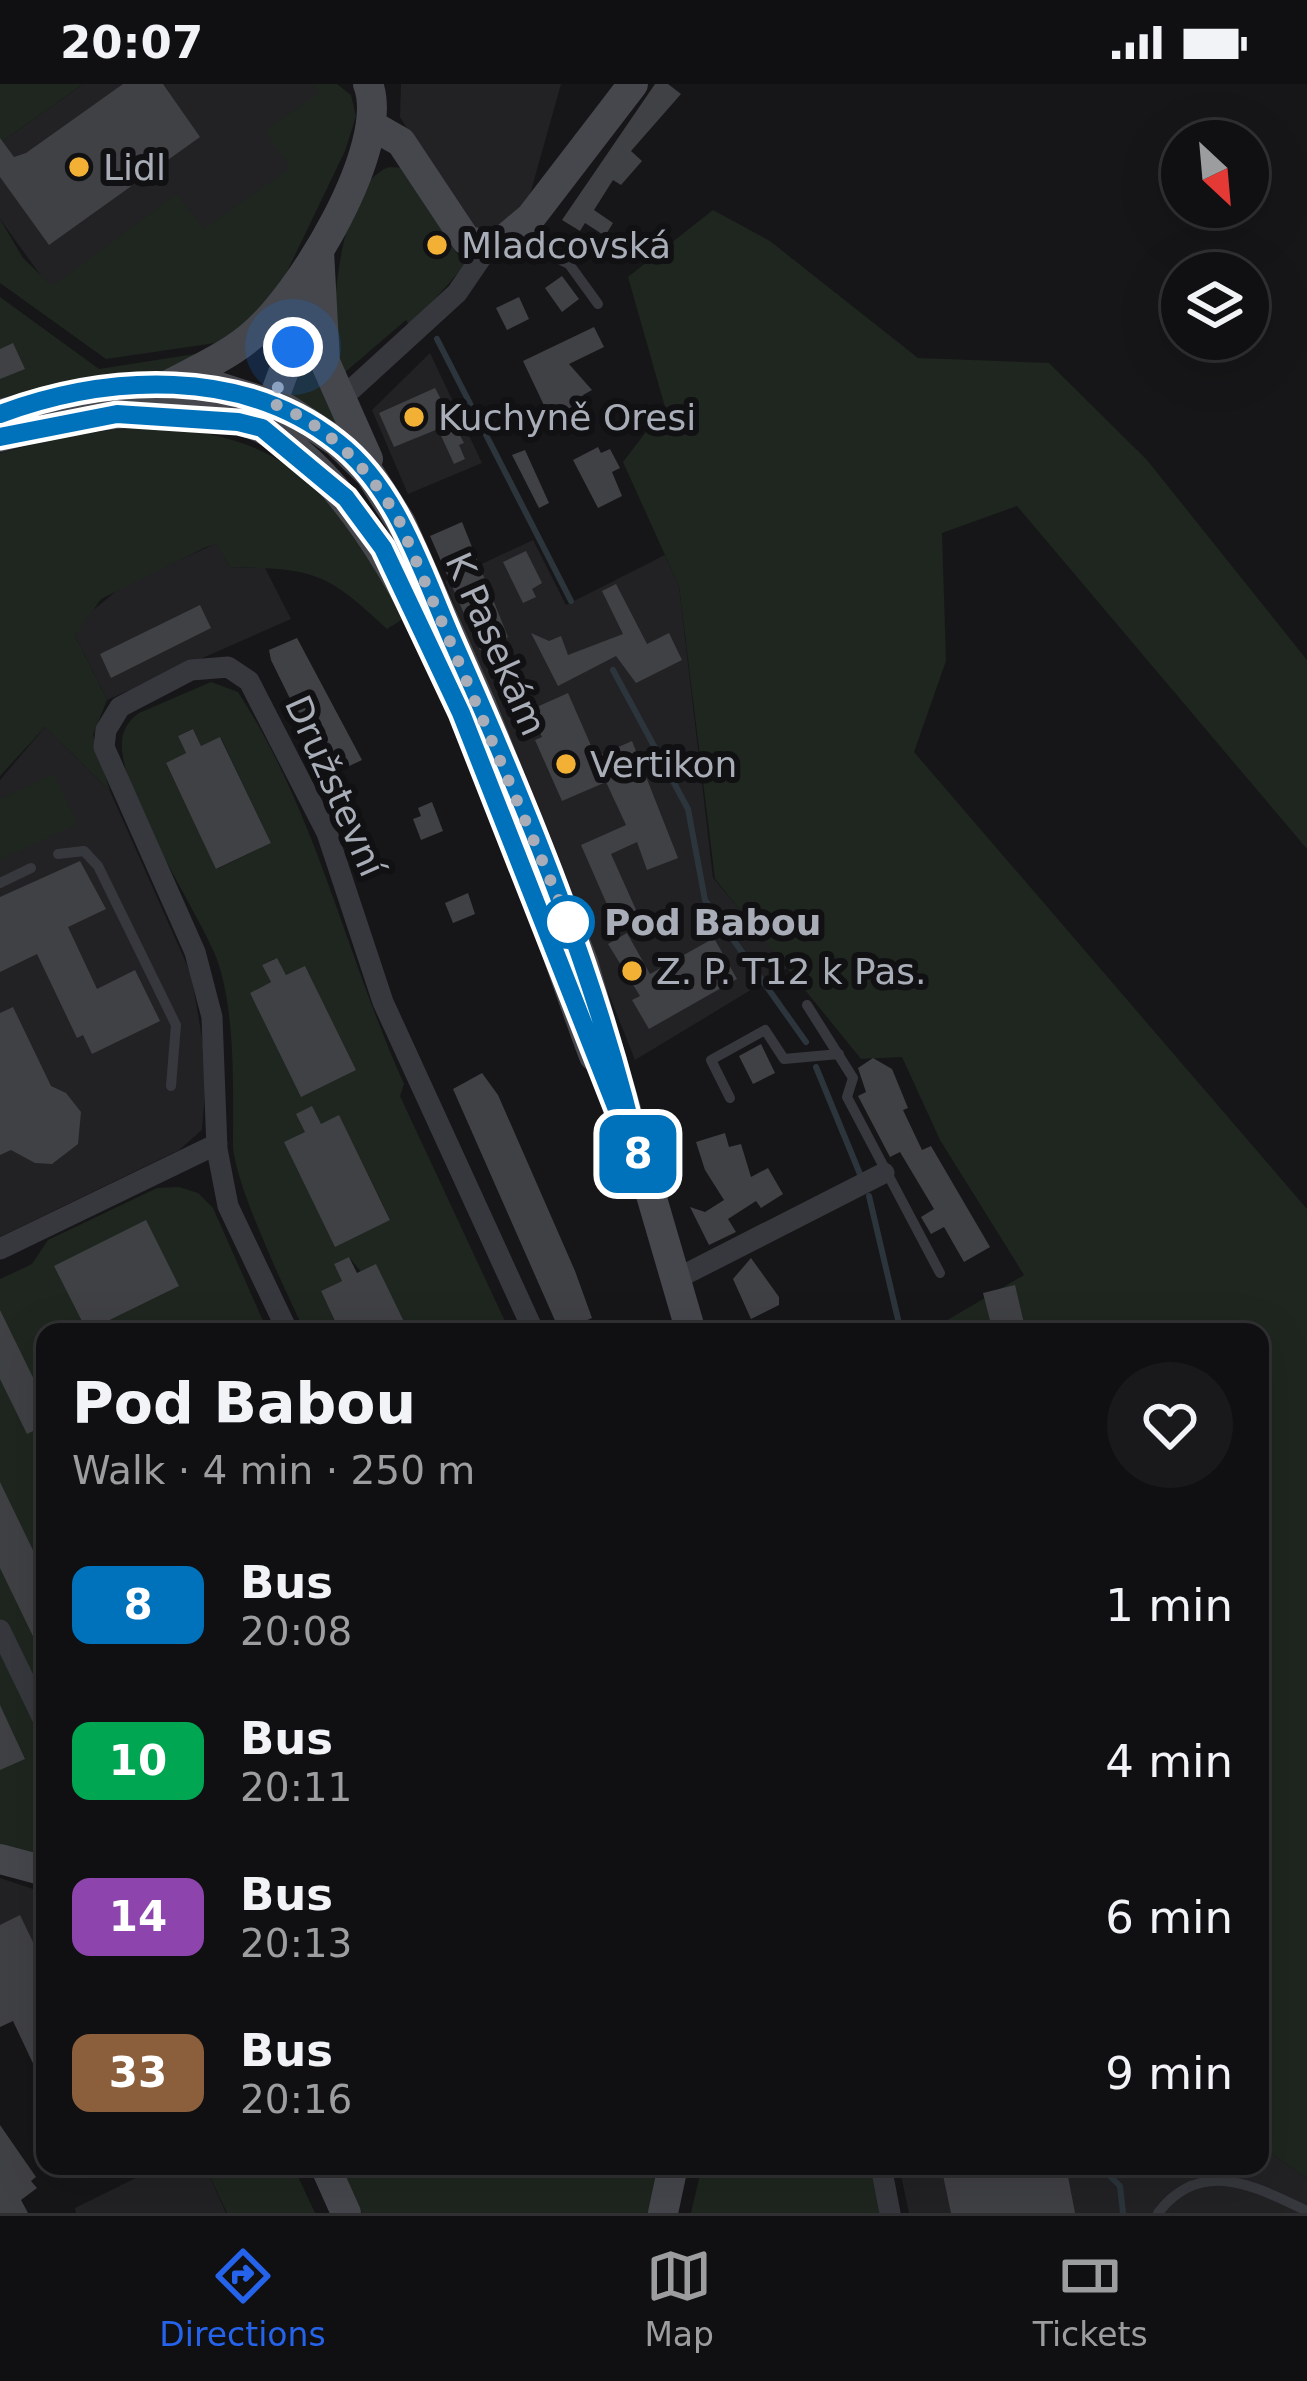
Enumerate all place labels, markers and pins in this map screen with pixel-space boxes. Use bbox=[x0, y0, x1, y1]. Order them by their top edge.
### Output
place label: Lidl bbox=[103, 147, 166, 188]
marker: Lidl bbox=[66, 154, 92, 180]
place label: Mladcovská bbox=[461, 225, 671, 266]
marker: Mladcovská bbox=[424, 232, 450, 258]
place label: Kuchyně Oresi bbox=[438, 397, 696, 438]
marker: Kuchyně Oresi bbox=[401, 404, 427, 430]
place label: Vertikon bbox=[590, 744, 737, 785]
marker: Vertikon bbox=[553, 751, 579, 777]
marker: Pod Babou bbox=[543, 897, 593, 947]
place label: Pod Babou bbox=[604, 902, 821, 943]
place label: Z. P. T12 k Pas. bbox=[656, 951, 926, 992]
marker: Z. P. T12 k Pas. bbox=[619, 958, 645, 984]

